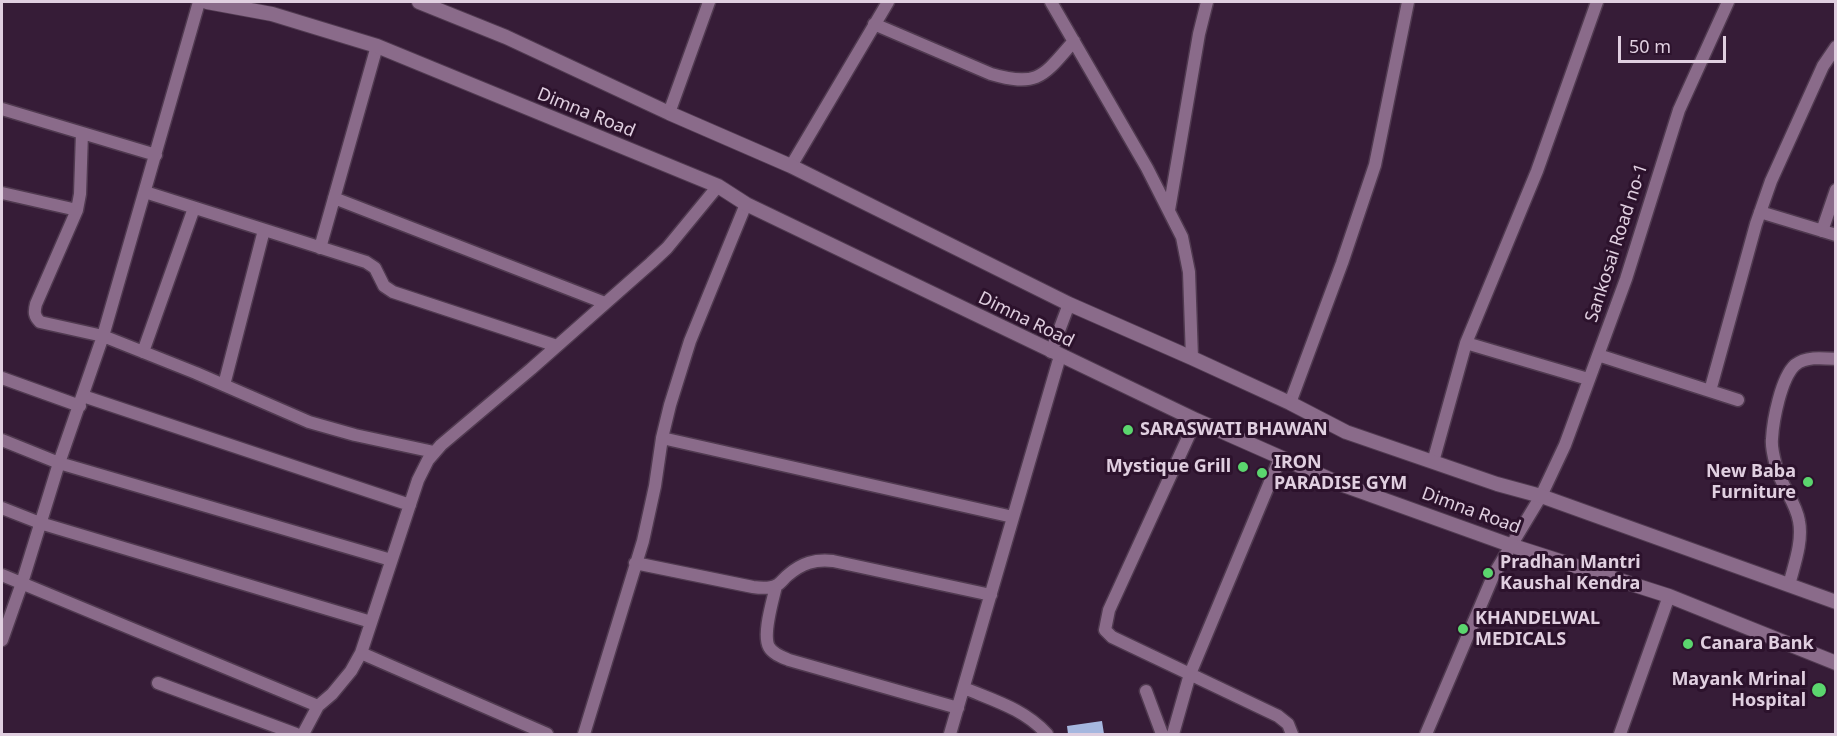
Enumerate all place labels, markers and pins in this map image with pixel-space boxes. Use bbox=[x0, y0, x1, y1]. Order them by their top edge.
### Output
place label: SARASWATI BHAWAN bbox=[1140, 419, 1328, 441]
marker: SARASWATI BHAWAN bbox=[1121, 423, 1135, 437]
place label: IRON PARADISE GYM bbox=[1274, 452, 1407, 494]
place label: Mystique Grill bbox=[1106, 456, 1231, 478]
marker: Mystique Grill bbox=[1236, 460, 1250, 474]
place label: New Baba Furniture bbox=[1706, 461, 1796, 504]
marker: IRON PARADISE GYM bbox=[1255, 466, 1269, 480]
marker: New Baba Furniture bbox=[1801, 475, 1815, 489]
place label: Pradhan Mantri Kaushal Kendra bbox=[1500, 552, 1641, 594]
marker: Pradhan Mantri Kaushal Kendra bbox=[1481, 566, 1495, 580]
place label: KHANDELWAL MEDICALS bbox=[1475, 608, 1600, 650]
marker: KHANDELWAL MEDICALS bbox=[1456, 622, 1470, 636]
place label: Canara Bank bbox=[1700, 633, 1814, 655]
marker: Canara Bank bbox=[1681, 637, 1695, 651]
place label: Mayank Mrinal Hospital bbox=[1671, 669, 1806, 712]
marker: Mayank Mrinal Hospital bbox=[1810, 681, 1828, 699]

